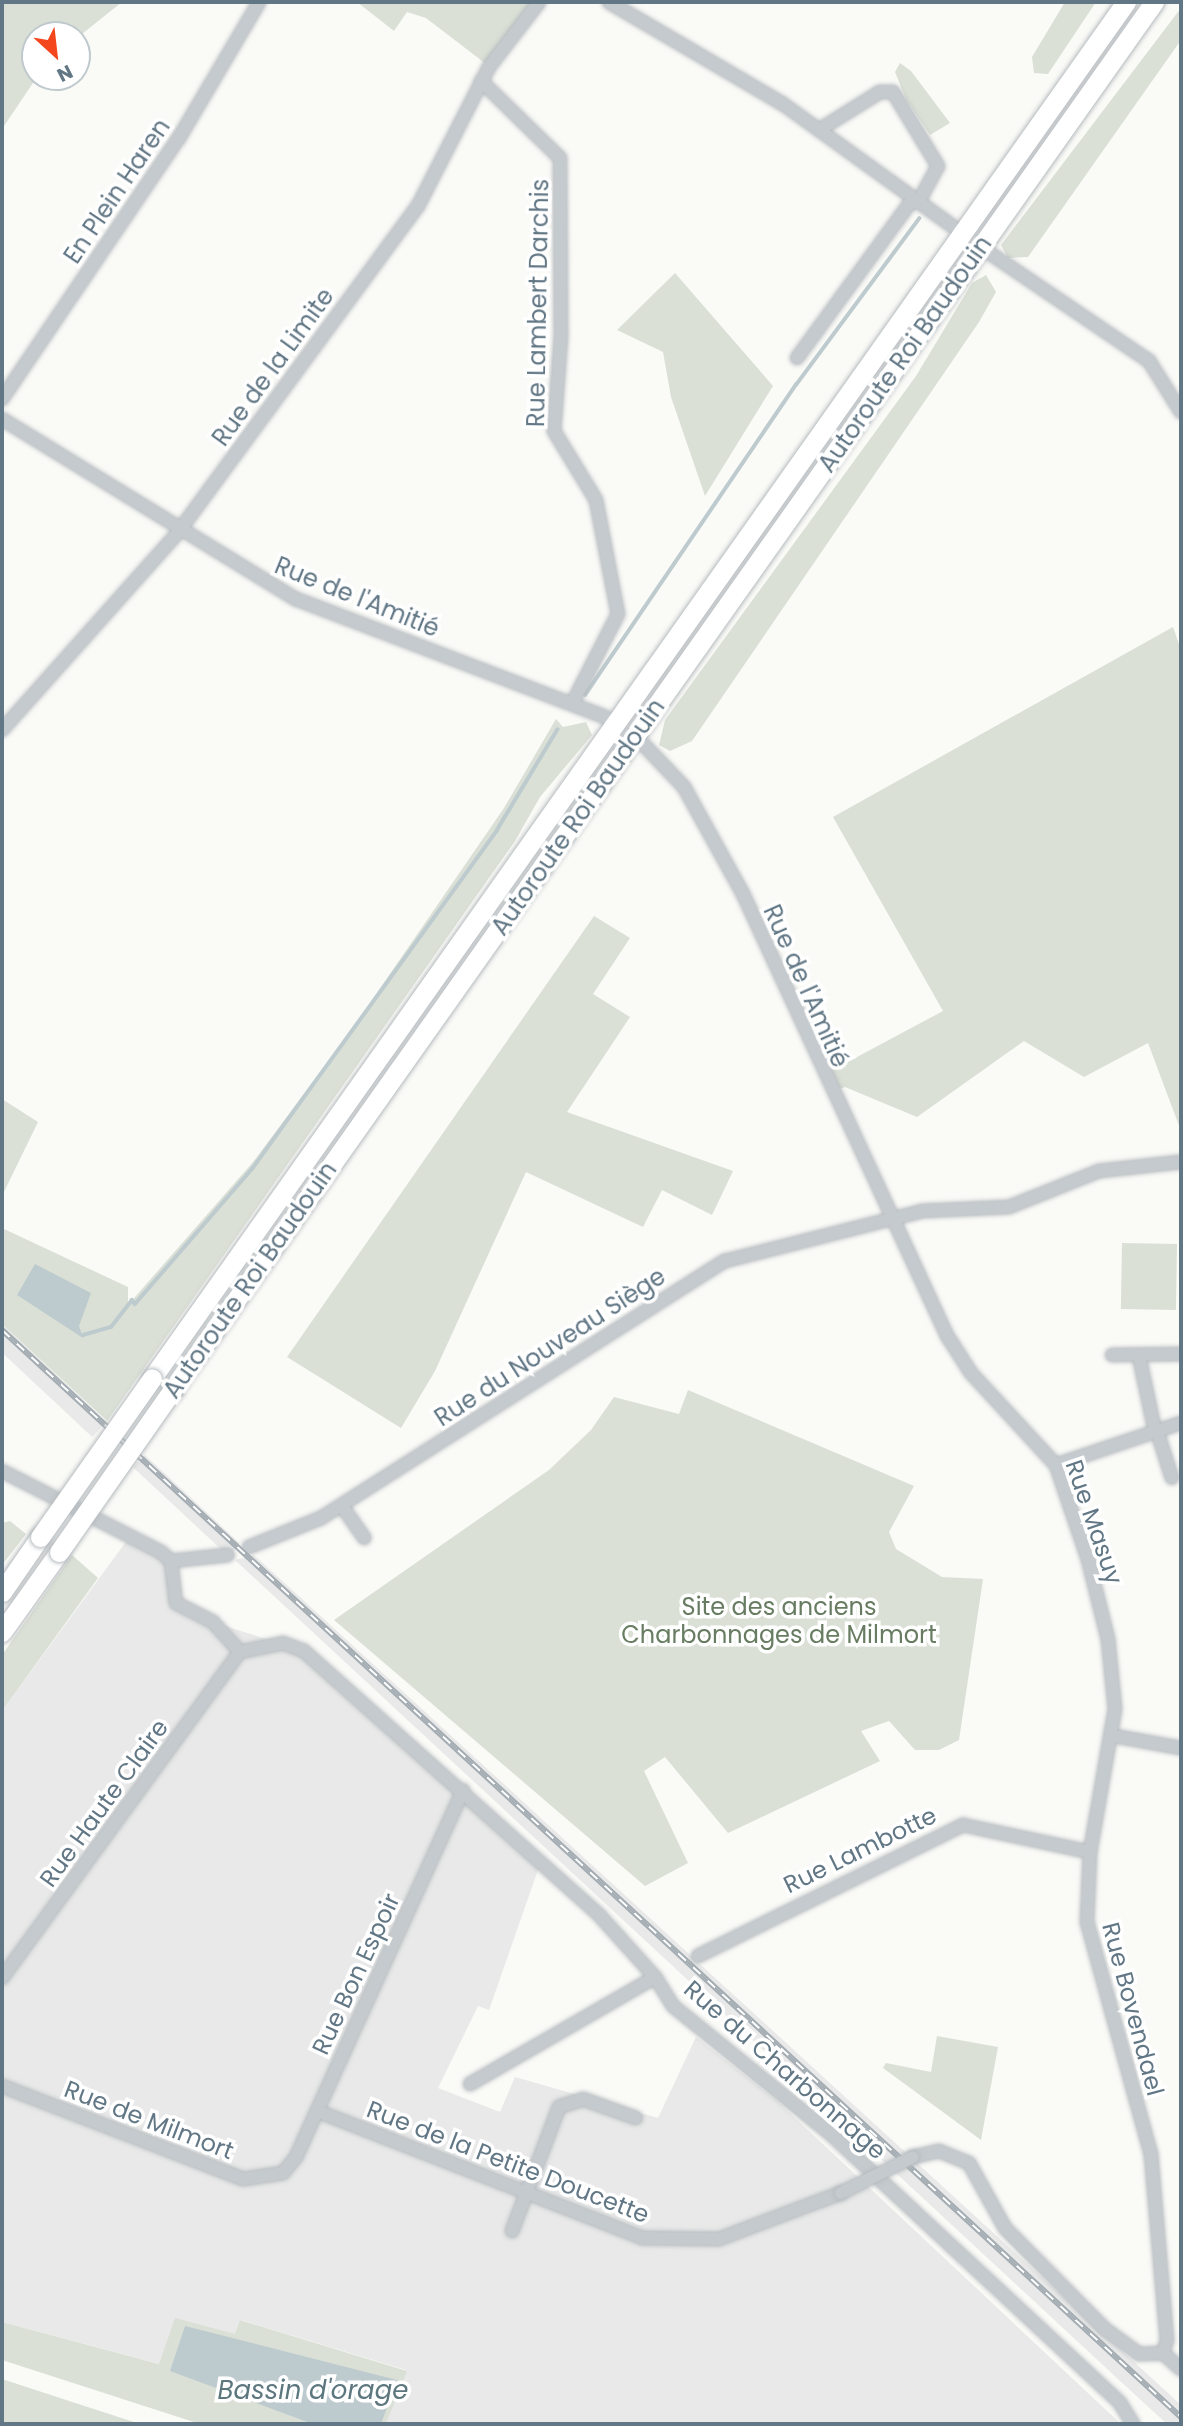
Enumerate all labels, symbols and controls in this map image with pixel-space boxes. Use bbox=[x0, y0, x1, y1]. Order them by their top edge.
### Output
north arrow bbox=[21, 21, 91, 91]
text: N bbox=[52, 58, 77, 89]
street label: En Plein Haren bbox=[58, 113, 176, 269]
street label: Rue Lambert Darchis bbox=[521, 179, 555, 427]
street label: Autoroute Roi Baudouin bbox=[812, 230, 998, 478]
street label: Rue de la Limite bbox=[206, 283, 340, 451]
street label: Rue de l'Amitié bbox=[271, 551, 443, 643]
street label: Autoroute Roi Baudouin bbox=[485, 693, 671, 941]
street label: Rue de l'Amitié bbox=[757, 900, 855, 1072]
street label: Autoroute Roi Baudouin bbox=[157, 1156, 343, 1404]
street label: Rue du Nouveau Siège bbox=[429, 1262, 671, 1432]
street label: Rue Masuy bbox=[1059, 1456, 1129, 1588]
park label: Site des anciens Charbonnages de Milmort bbox=[621, 1593, 937, 1649]
street label: Rue Haute Claire bbox=[34, 1714, 174, 1892]
street label: Rue Lambotte bbox=[779, 1801, 941, 1899]
street label: Rue Bon Espoir bbox=[306, 1889, 406, 2059]
street label: Rue Bovendael bbox=[1096, 1919, 1170, 2099]
street label: Rue du Charbonnage bbox=[678, 1975, 892, 2165]
street label: Rue de Milmort bbox=[60, 2074, 238, 2166]
street label: Rue de la Petite Doucette bbox=[363, 2095, 653, 2229]
water label: Bassin d'orage bbox=[218, 2375, 408, 2407]

